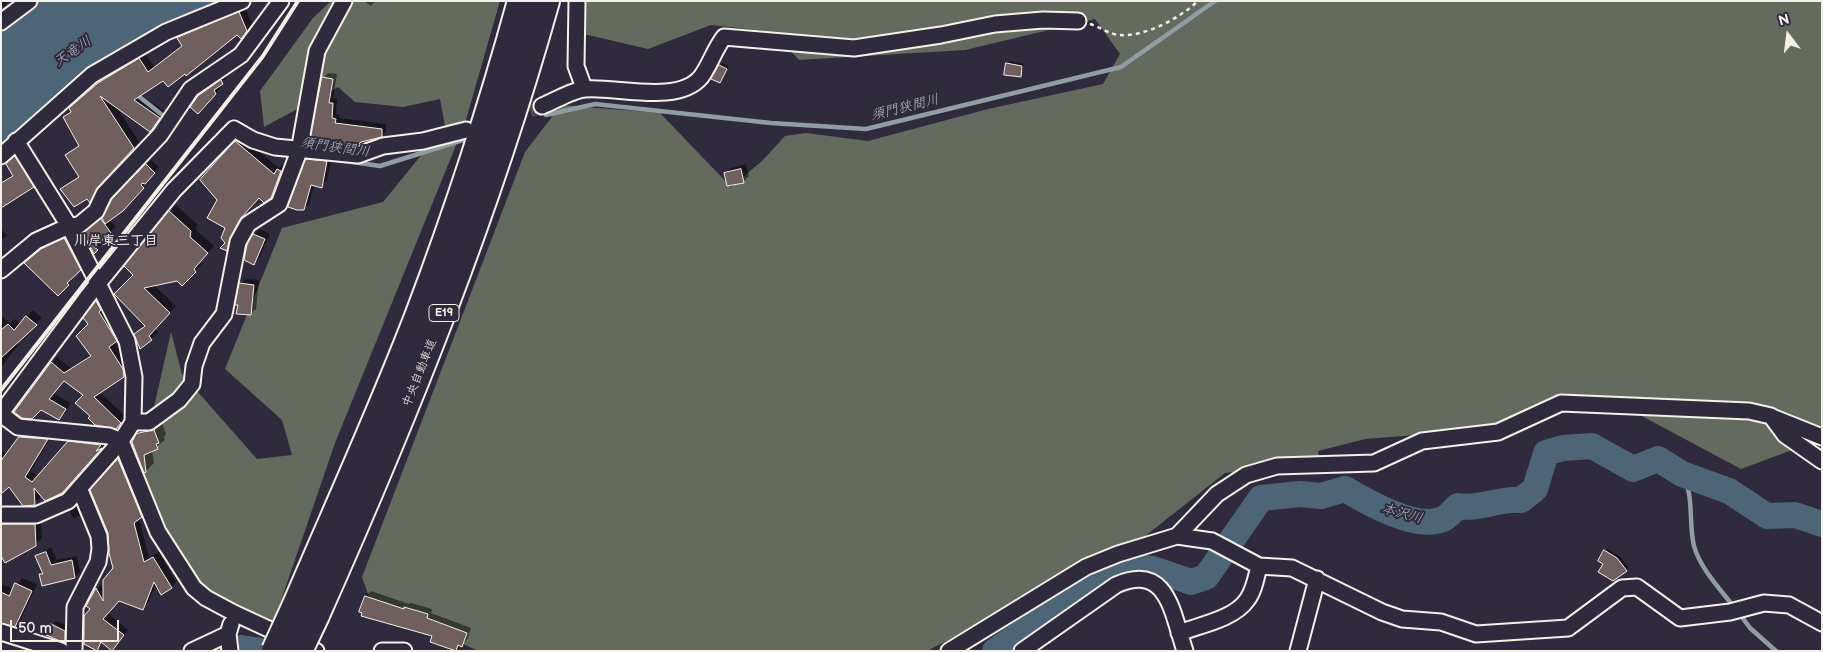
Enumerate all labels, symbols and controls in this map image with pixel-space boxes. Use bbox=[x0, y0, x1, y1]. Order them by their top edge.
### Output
north arrow bbox=[1763, 10, 1813, 60]
text: N bbox=[1777, 10, 1791, 30]
water label: 天竜川 bbox=[51, 33, 95, 71]
water label: 須門狭間川 bbox=[869, 91, 941, 125]
water label: 須門狭間川 bbox=[299, 135, 371, 161]
district label: 川岸東三丁目 bbox=[74, 233, 158, 249]
road number: E19 bbox=[429, 304, 459, 322]
street label: 中央自動車道 bbox=[400, 337, 440, 409]
water label: 本沢川 bbox=[1380, 500, 1424, 528]
scale bar bbox=[12, 610, 121, 642]
text: 50 m bbox=[18, 619, 52, 638]

